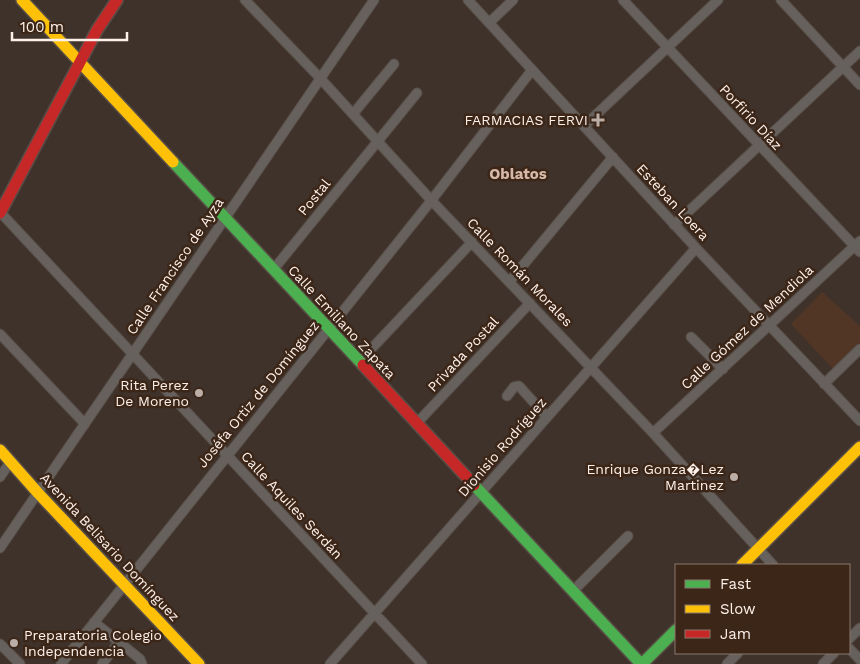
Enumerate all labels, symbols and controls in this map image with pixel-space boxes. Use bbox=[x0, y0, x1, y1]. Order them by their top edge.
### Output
scale bar bbox=[12, 10, 128, 42]
text: 100 m bbox=[20, 18, 64, 36]
street label: Porfirio Díaz bbox=[717, 81, 785, 153]
place label: FARMACIAS FERVI bbox=[465, 112, 588, 128]
marker: FARMACIAS FERVI bbox=[592, 114, 604, 126]
street label: Esteban Loera bbox=[634, 161, 712, 244]
district label: Oblatos bbox=[489, 165, 547, 183]
street label: Postal bbox=[294, 175, 334, 218]
street label: Calle Francisco de Ayza bbox=[123, 195, 227, 337]
street label: Calle Román Morales bbox=[464, 214, 576, 330]
street label: Calle Emiliano Zapata bbox=[285, 262, 399, 382]
street label: Calle Gómez de Mendiola bbox=[678, 262, 816, 392]
street label: Privada Postal bbox=[424, 313, 502, 395]
street label: Joséfa Ortiz de Domínguez bbox=[194, 317, 322, 471]
place label: Rita Perez De Moreno bbox=[115, 377, 189, 409]
marker: Rita Perez De Moreno bbox=[193, 387, 205, 399]
street label: Dionisio Rodríguez bbox=[455, 394, 549, 500]
street label: Calle Aquiles Serdán bbox=[238, 448, 346, 562]
place label: Enrique Gonza�Lez Martinez bbox=[586, 461, 724, 493]
street label: Avenida Belisario Domínguez bbox=[37, 470, 183, 624]
marker: Enrique Gonza�Lez Martinez bbox=[728, 471, 740, 483]
legend bbox=[675, 564, 850, 654]
text: Fast bbox=[720, 575, 752, 593]
text: Slow bbox=[720, 600, 756, 618]
text: Jam bbox=[720, 625, 751, 643]
place label: Preparatoria Colegio Independencia bbox=[24, 627, 162, 659]
marker: Preparatoria Colegio Independencia bbox=[8, 637, 20, 649]

